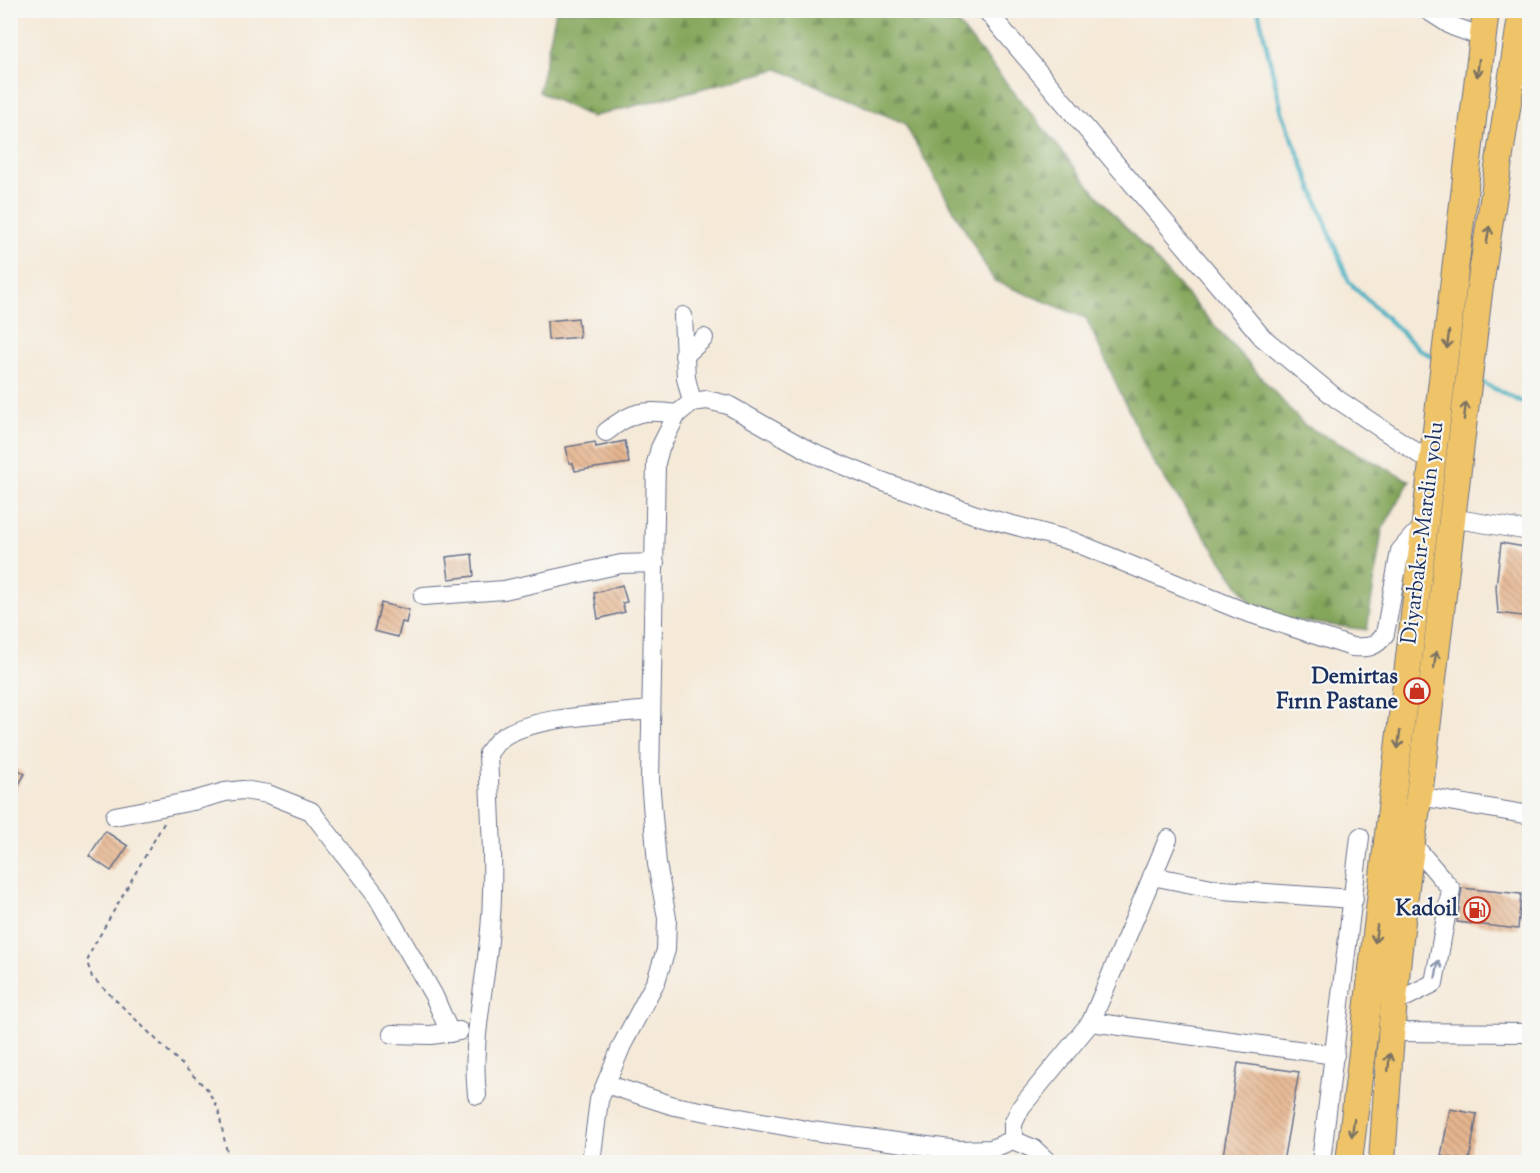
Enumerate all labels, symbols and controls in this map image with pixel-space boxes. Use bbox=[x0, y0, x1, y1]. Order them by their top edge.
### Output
one-way arrow bbox=[1472, 58, 1483, 78]
one-way arrow bbox=[1483, 225, 1494, 245]
one-way arrow bbox=[1442, 329, 1453, 349]
one-way arrow bbox=[1459, 402, 1470, 422]
street label: Diyarbakır-Mardin yolu bbox=[1394, 420, 1454, 646]
one-way arrow bbox=[1430, 651, 1441, 670]
place label: Demirtas Fırın Pastane bbox=[1276, 662, 1398, 719]
shop icon: Demirtas Fırın Pastane bbox=[1402, 676, 1432, 706]
one-way arrow bbox=[1393, 730, 1404, 750]
place label: Kadoil bbox=[1396, 894, 1459, 926]
fuel station icon: Kadoil bbox=[1462, 895, 1492, 925]
one-way arrow bbox=[1371, 924, 1382, 944]
one-way arrow bbox=[1432, 960, 1443, 980]
one-way arrow bbox=[1384, 1053, 1395, 1073]
one-way arrow bbox=[1348, 1117, 1359, 1137]

